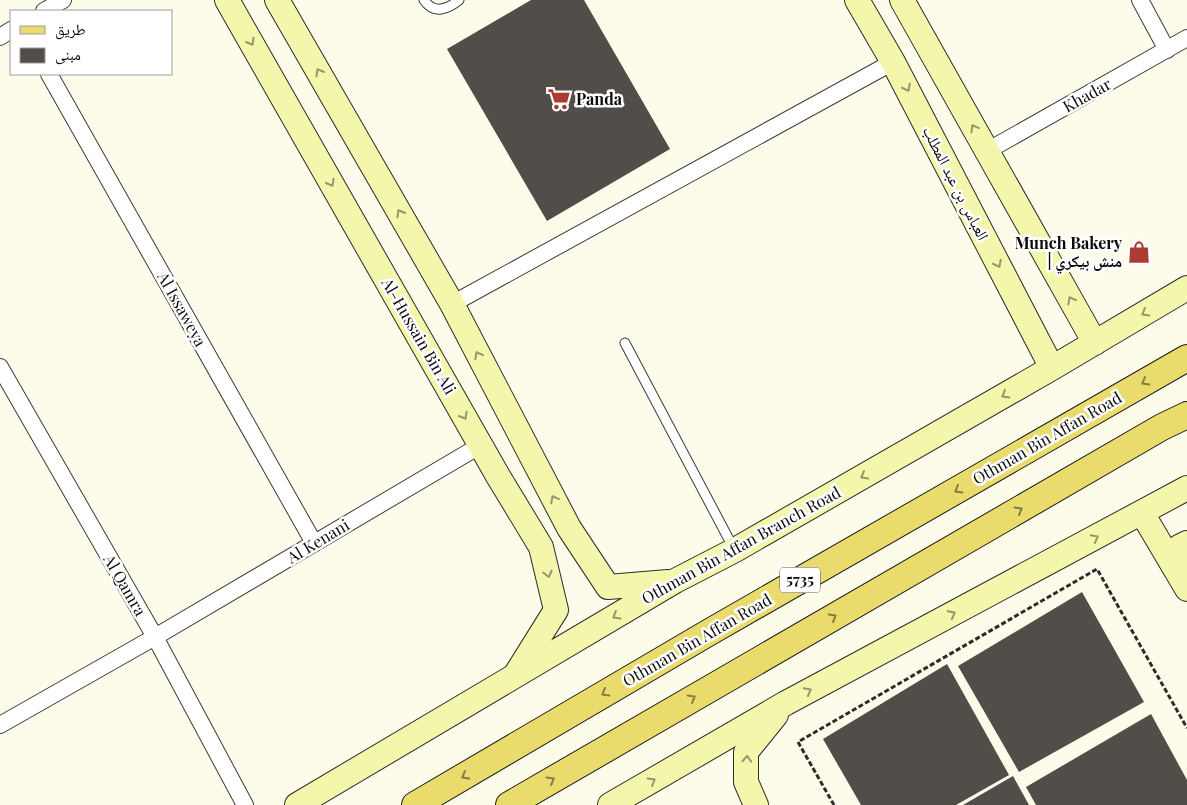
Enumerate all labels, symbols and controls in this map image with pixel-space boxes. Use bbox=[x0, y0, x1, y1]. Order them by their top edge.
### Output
legend bbox=[10, 10, 172, 75]
text: طريق bbox=[55, 19, 86, 40]
one-way arrow bbox=[244, 37, 254, 46]
text: مبنى bbox=[55, 44, 81, 65]
one-way arrow bbox=[315, 68, 325, 77]
street label: Khadar bbox=[1059, 73, 1115, 116]
one-way arrow bbox=[901, 83, 911, 92]
supermarket icon: Panda bbox=[546, 86, 572, 112]
place label: Panda bbox=[576, 88, 623, 109]
street label: العباس بن عبد المطلب bbox=[918, 122, 994, 244]
one-way arrow bbox=[971, 125, 981, 134]
one-way arrow bbox=[325, 178, 335, 187]
one-way arrow bbox=[396, 209, 406, 218]
place label: Munch Bakery | منش بيكري bbox=[1015, 232, 1123, 274]
shop icon: Munch Bakery | منش بيكري bbox=[1126, 239, 1152, 265]
one-way arrow bbox=[992, 258, 1002, 267]
street label: Al Issaweya bbox=[153, 267, 212, 350]
street label: Al-Hussain Bin Ali bbox=[377, 273, 462, 398]
one-way arrow bbox=[1068, 297, 1078, 306]
one-way arrow bbox=[1142, 307, 1151, 317]
one-way arrow bbox=[475, 351, 485, 360]
one-way arrow bbox=[1141, 376, 1150, 386]
street label: Othman Bin Affan Road bbox=[968, 386, 1125, 489]
one-way arrow bbox=[1001, 389, 1010, 399]
one-way arrow bbox=[458, 410, 468, 419]
one-way arrow bbox=[860, 470, 869, 480]
street label: Othman Bin Affan Branch Road bbox=[638, 481, 844, 608]
one-way arrow bbox=[955, 483, 964, 493]
one-way arrow bbox=[550, 495, 560, 504]
one-way arrow bbox=[1014, 506, 1023, 516]
street label: Al Kenani bbox=[282, 514, 353, 568]
one-way arrow bbox=[1090, 534, 1099, 544]
street label: Al Qamra bbox=[99, 549, 151, 619]
road number: 5735 bbox=[780, 568, 820, 592]
one-way arrow bbox=[542, 569, 553, 578]
street label: Othman Bin Affan Road bbox=[618, 588, 775, 691]
one-way arrow bbox=[612, 610, 621, 620]
one-way arrow bbox=[946, 610, 955, 620]
one-way arrow bbox=[827, 614, 836, 624]
one-way arrow bbox=[602, 687, 611, 697]
one-way arrow bbox=[803, 687, 812, 697]
one-way arrow bbox=[686, 695, 695, 705]
one-way arrow bbox=[741, 754, 752, 762]
one-way arrow bbox=[462, 769, 471, 779]
one-way arrow bbox=[546, 777, 555, 787]
one-way arrow bbox=[647, 777, 656, 787]

